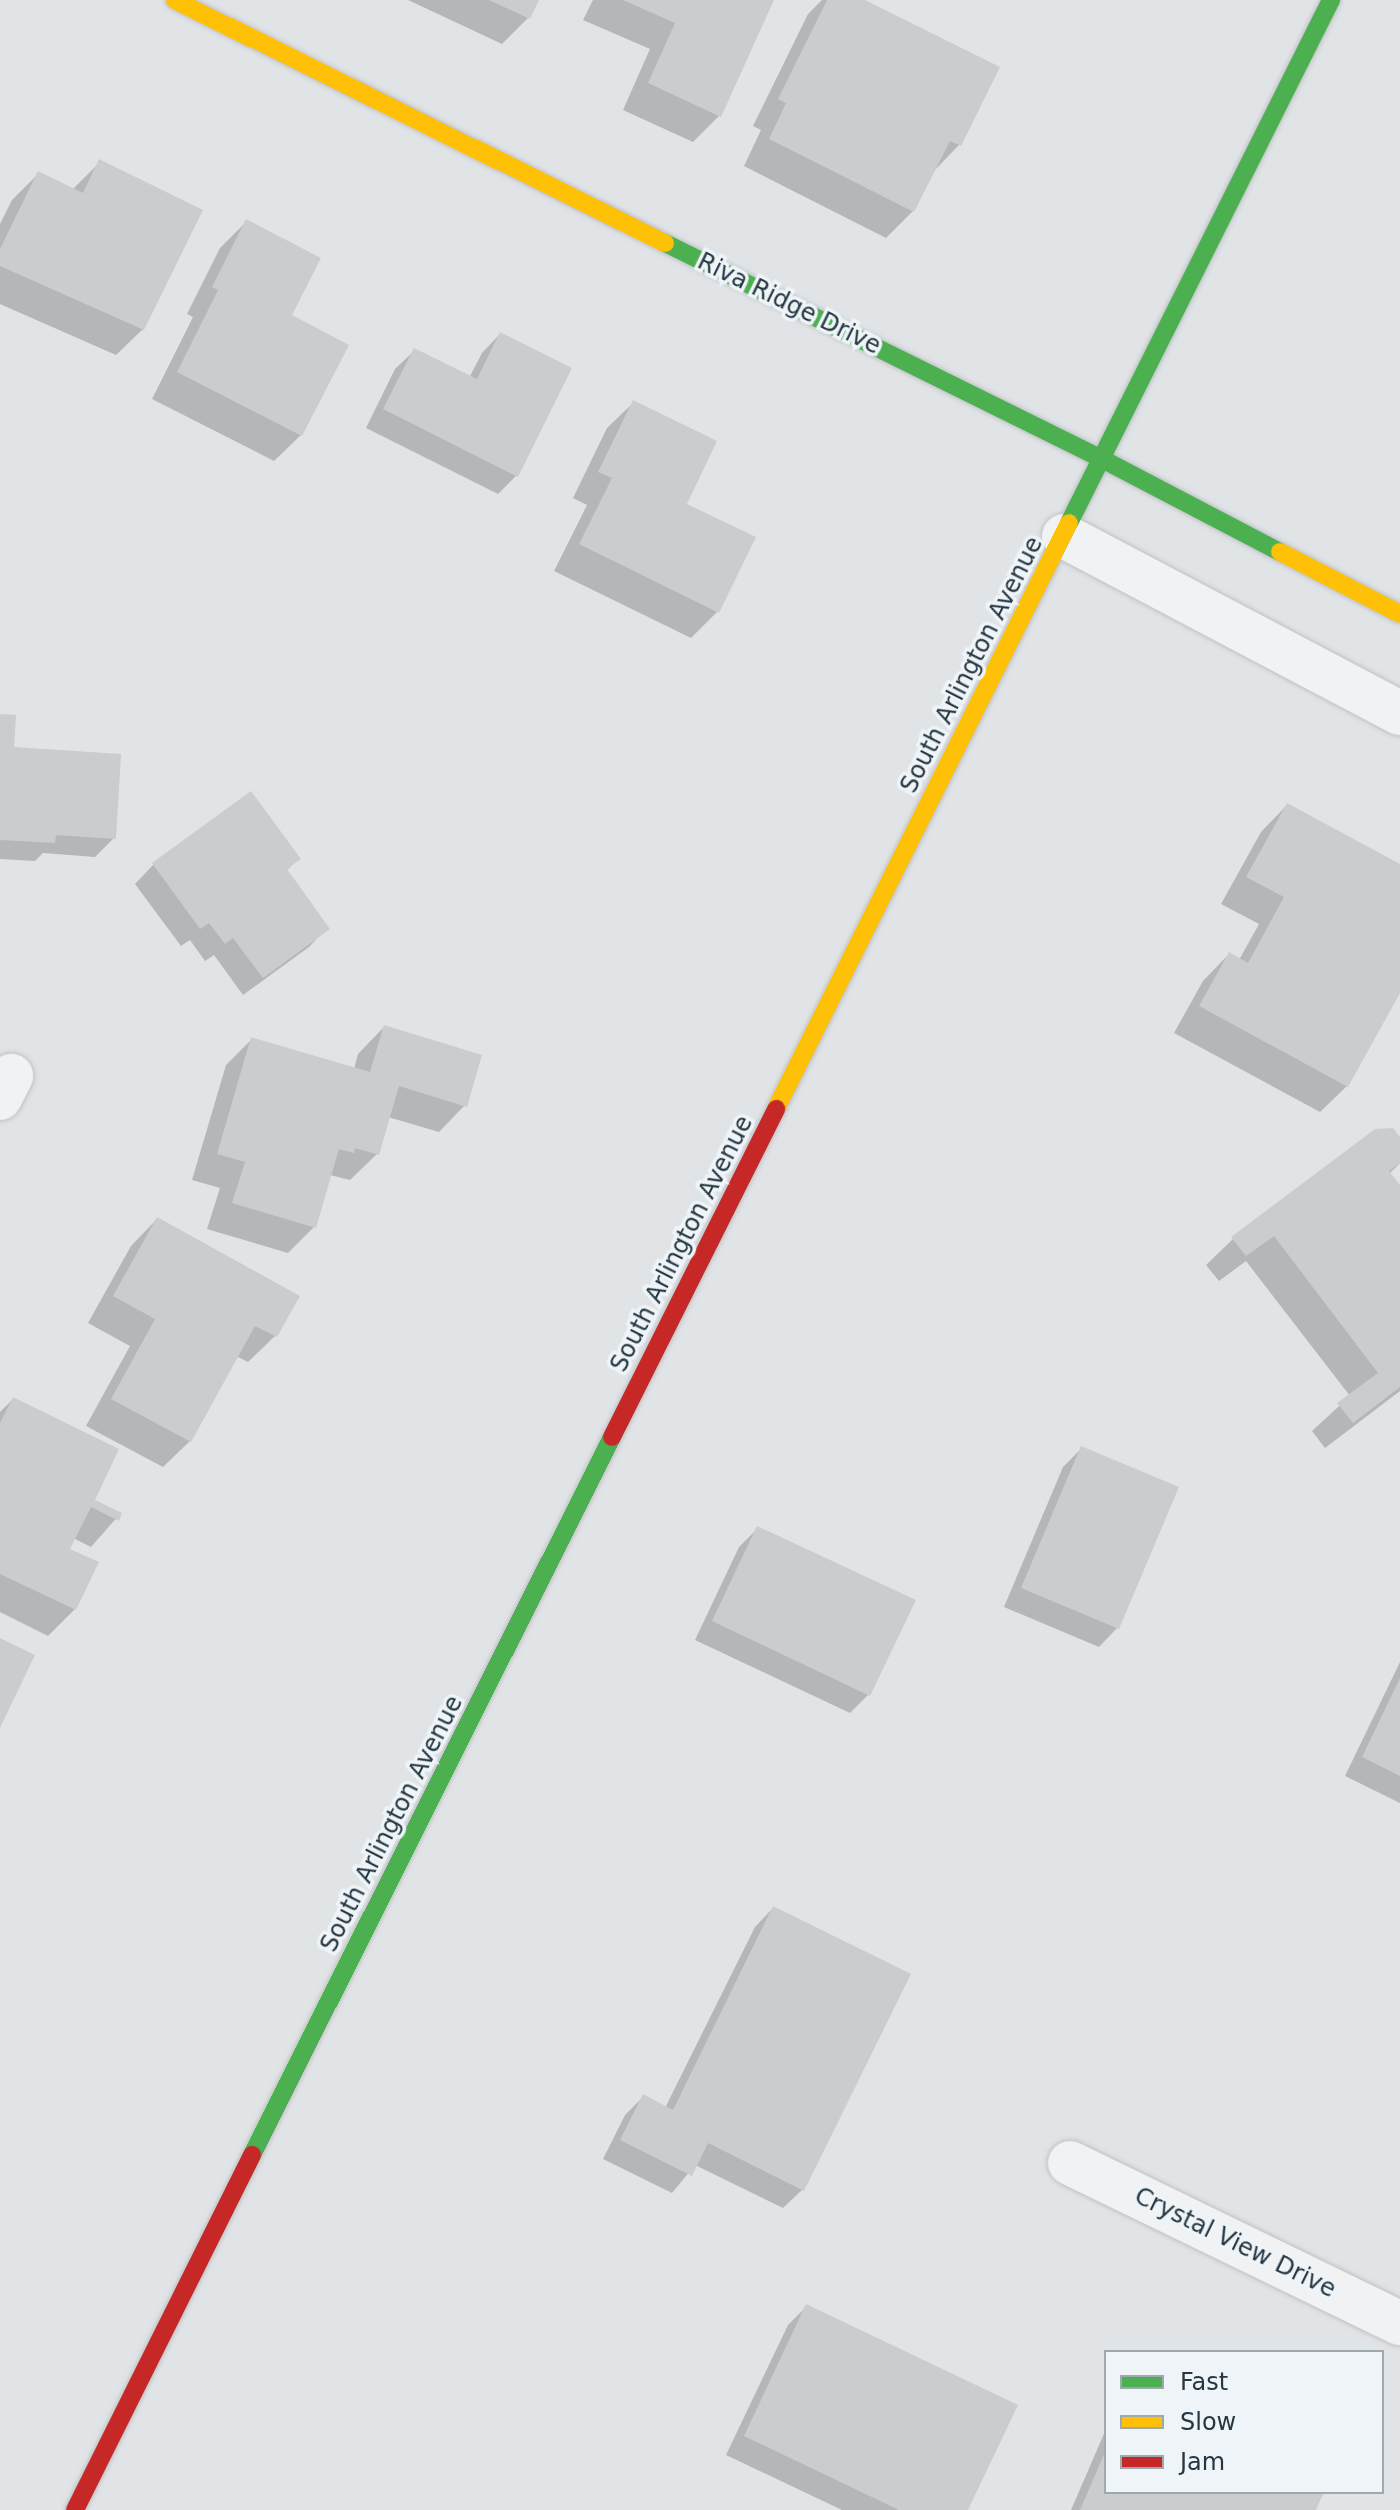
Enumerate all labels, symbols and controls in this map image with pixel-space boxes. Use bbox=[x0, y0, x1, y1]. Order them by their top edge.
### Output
street label: Riva Ridge Drive bbox=[693, 247, 885, 361]
street label: South Arlington Avenue bbox=[895, 532, 1049, 798]
street label: South Arlington Avenue bbox=[605, 1111, 759, 1377]
street label: South Arlington Avenue bbox=[315, 1691, 469, 1957]
street label: Crystal View Drive bbox=[1130, 2182, 1340, 2304]
legend bbox=[1104, 2350, 1384, 2494]
text: Fast bbox=[1180, 2368, 1228, 2396]
text: Slow bbox=[1180, 2408, 1236, 2436]
text: Jam bbox=[1180, 2448, 1225, 2476]

